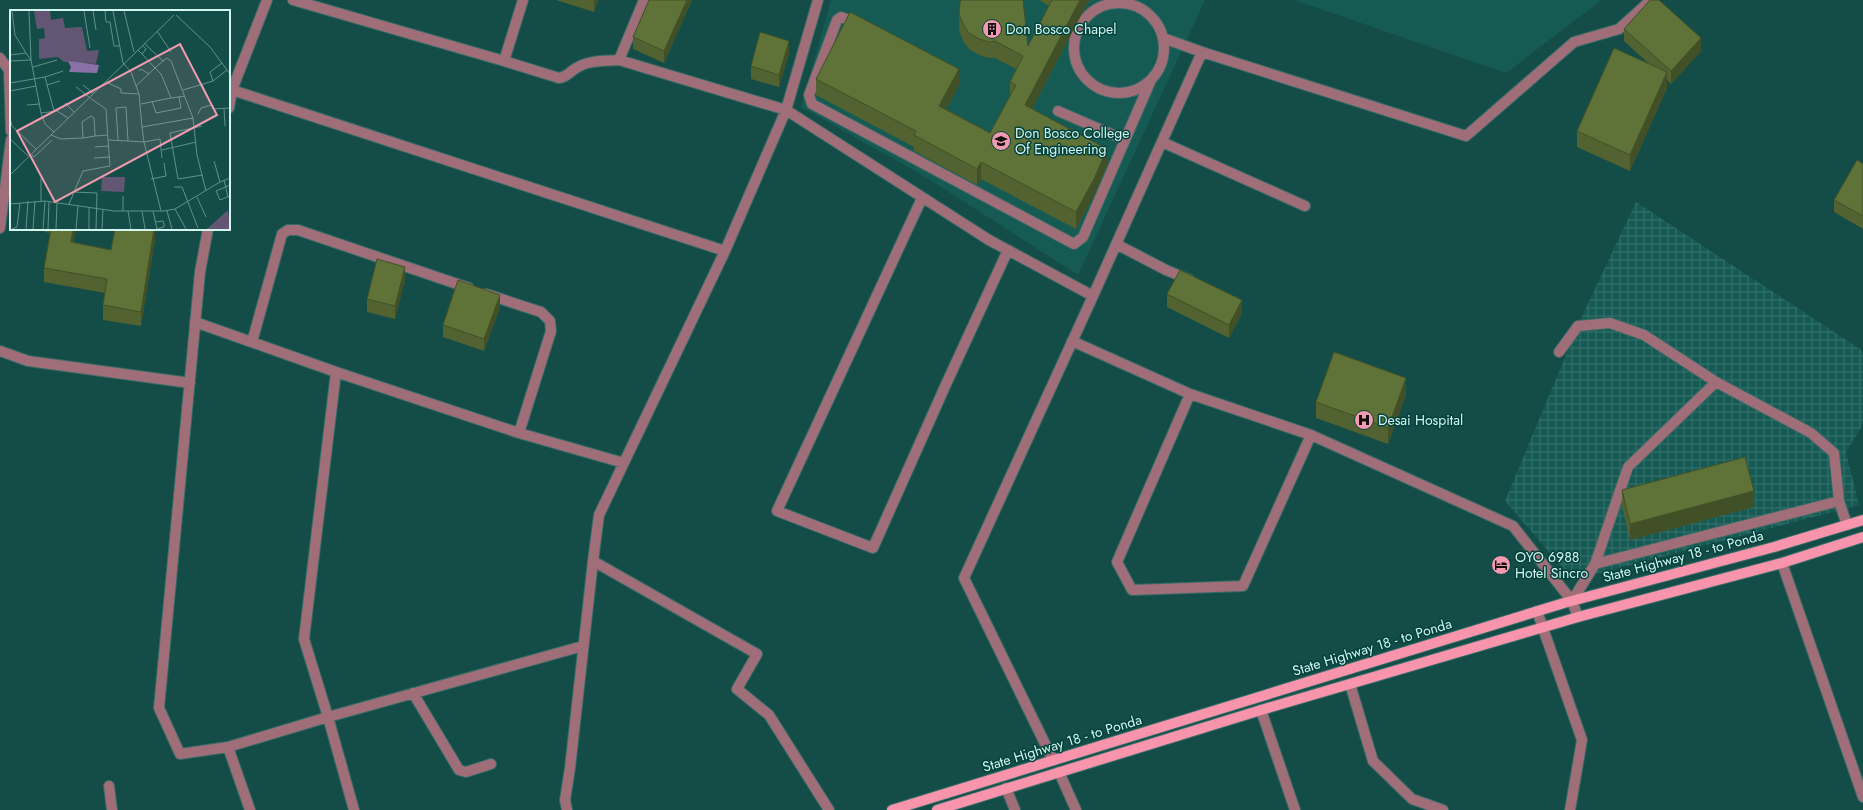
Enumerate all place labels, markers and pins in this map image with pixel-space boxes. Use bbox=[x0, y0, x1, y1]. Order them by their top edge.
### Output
building icon: Don Bosco Chapel bbox=[981, 18, 1003, 40]
place label: Don Bosco Chapel bbox=[1006, 19, 1116, 39]
place label: Don Bosco College Of Engineering bbox=[1015, 123, 1129, 159]
school or university icon: Don Bosco College Of Engineering bbox=[990, 130, 1012, 152]
hospital icon: Desai Hospital bbox=[1353, 409, 1375, 431]
place label: Desai Hospital bbox=[1378, 410, 1463, 430]
place label: OYO 6988 Hotel Sincro bbox=[1515, 547, 1589, 583]
hotel icon: OYO 6988 Hotel Sincro bbox=[1490, 554, 1512, 576]

